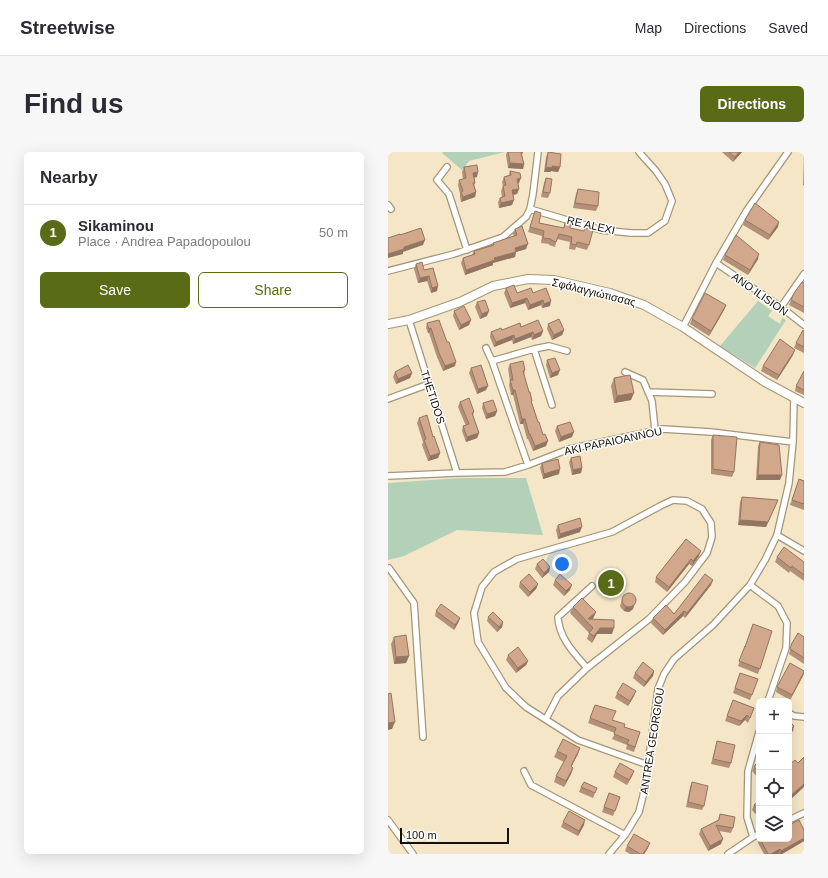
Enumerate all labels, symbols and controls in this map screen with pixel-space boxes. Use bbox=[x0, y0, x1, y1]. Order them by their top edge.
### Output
text: Streetwise bbox=[20, 17, 115, 38]
text: Map bbox=[635, 20, 662, 36]
text: Directions bbox=[684, 20, 746, 36]
text: Saved bbox=[768, 20, 808, 36]
button: Directions bbox=[700, 86, 804, 122]
text: Find us bbox=[24, 88, 124, 119]
text: Nearby bbox=[40, 168, 98, 187]
street label: RE ALEXI bbox=[566, 214, 616, 236]
text: Sikaminou bbox=[78, 217, 154, 234]
text: 1 bbox=[49, 225, 57, 240]
text: 50 m bbox=[319, 225, 348, 240]
text: Place · Andrea Papadopoulou bbox=[78, 234, 251, 249]
street label: ANO ILISION bbox=[730, 270, 791, 318]
button: Save bbox=[40, 272, 190, 308]
button: Share bbox=[198, 272, 348, 308]
street label: Σφάλαγγιώτισσας bbox=[551, 276, 637, 308]
street label: THETIDOS bbox=[419, 369, 447, 425]
street label: AKI PAPAIOANNOU bbox=[563, 425, 663, 457]
your location bbox=[552, 554, 572, 574]
pin: 1 bbox=[598, 568, 624, 598]
street label: ANTREA GEORGIOU bbox=[638, 687, 666, 795]
map controls bbox=[756, 698, 792, 842]
button: + bbox=[756, 698, 792, 734]
button: − bbox=[756, 734, 792, 770]
button: locate bbox=[756, 770, 792, 806]
button: layers bbox=[756, 806, 792, 842]
scale bar bbox=[400, 826, 509, 845]
text: 100 m bbox=[406, 829, 437, 841]

